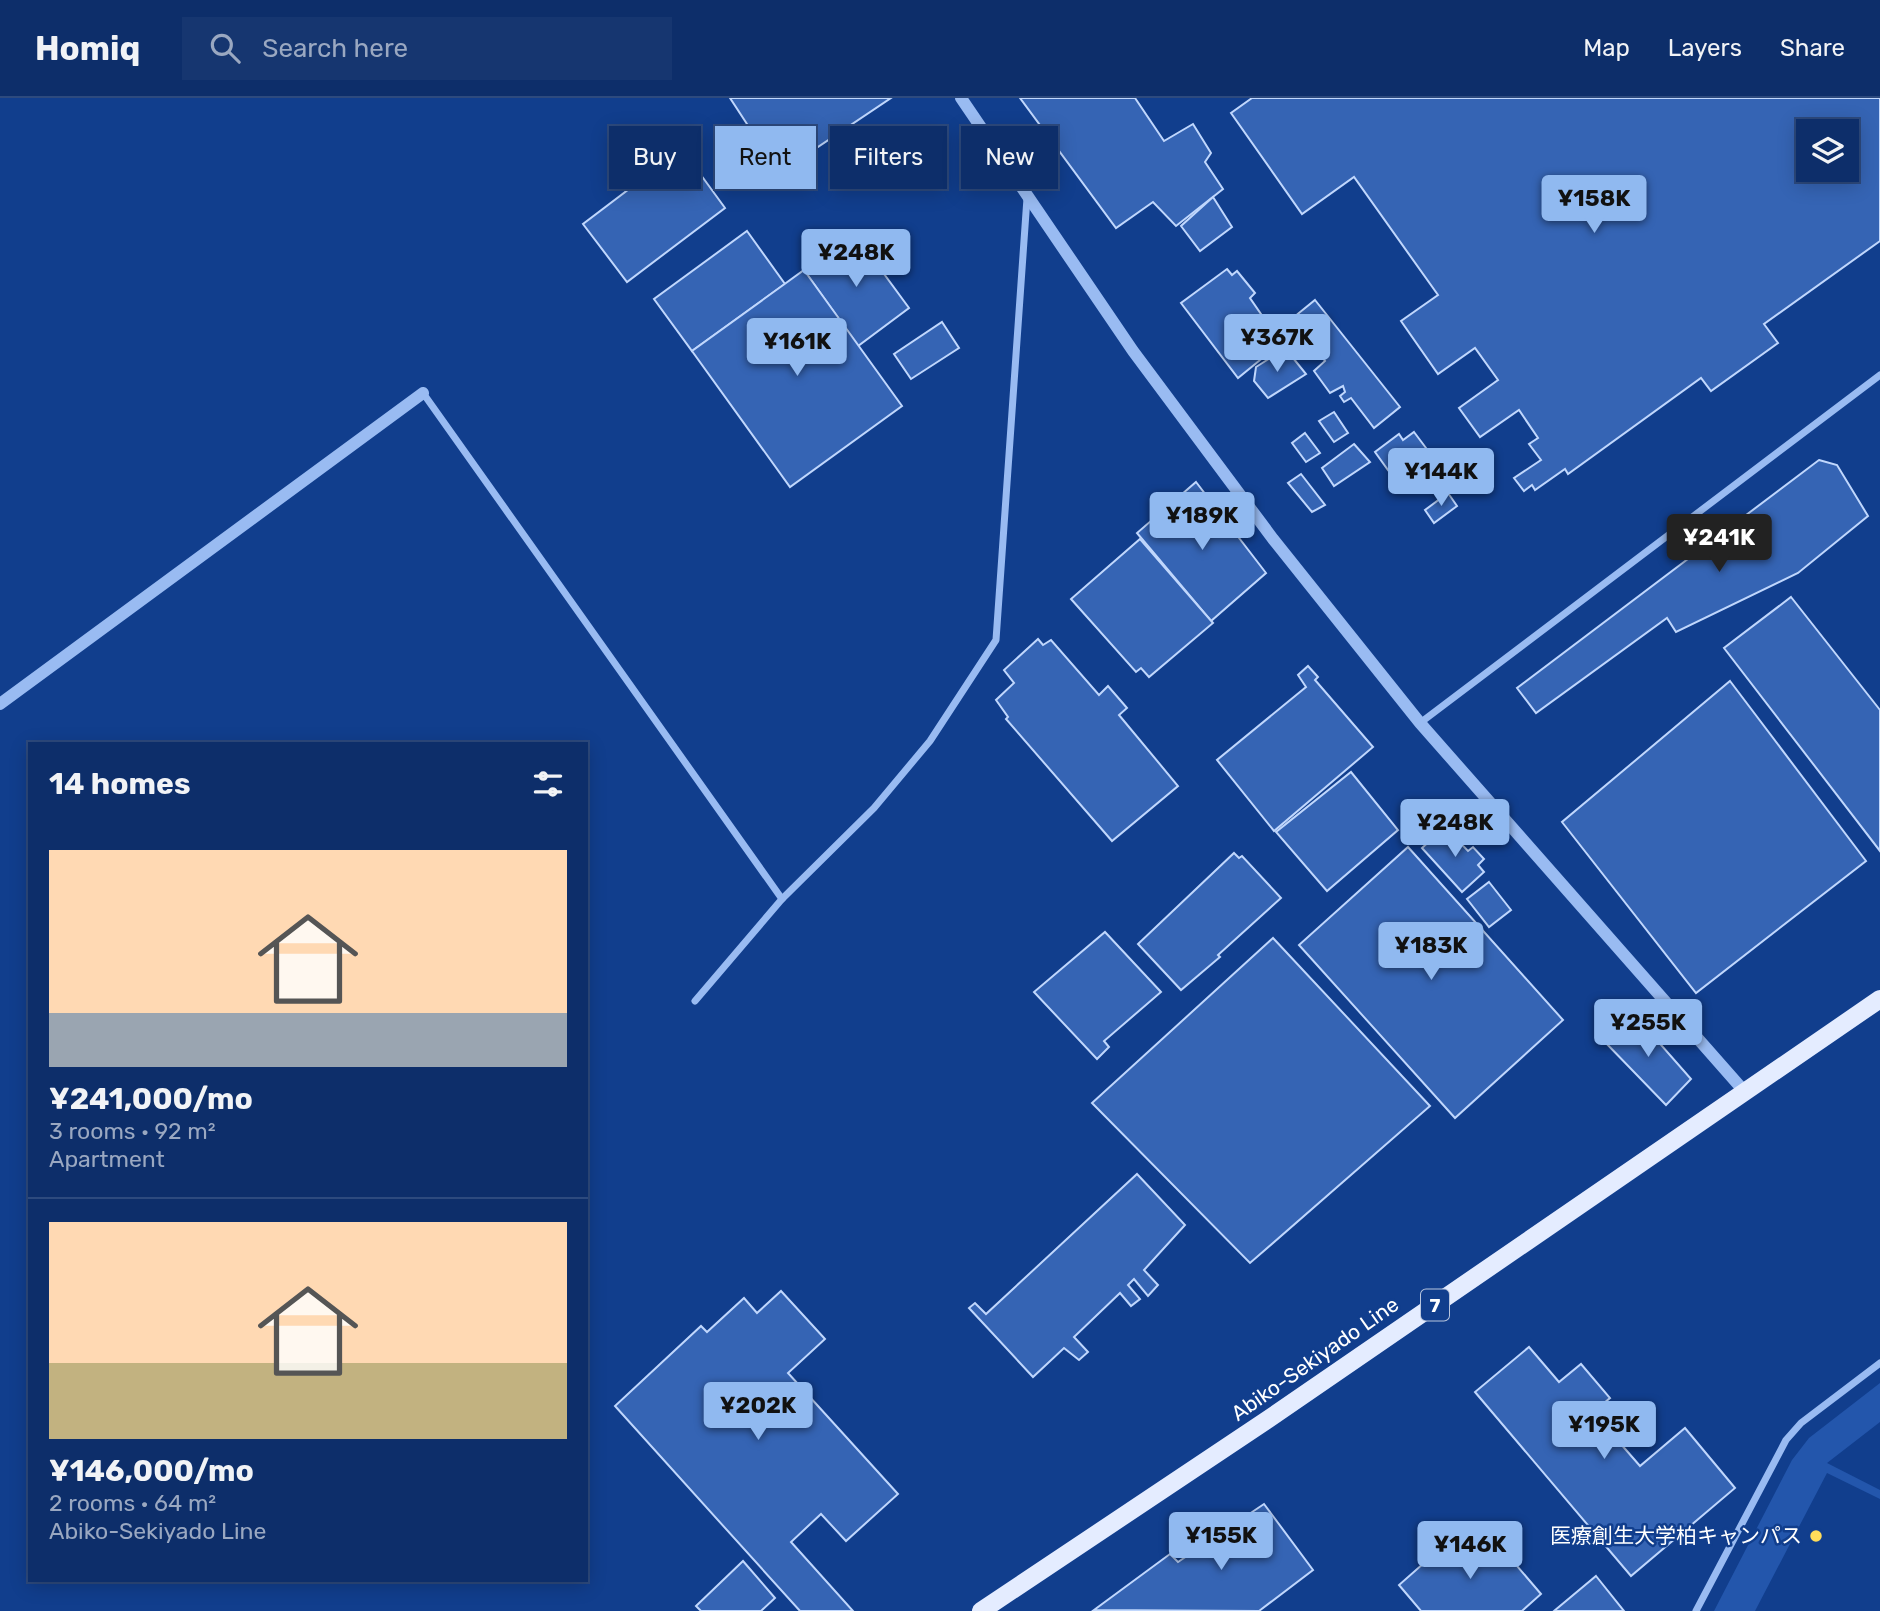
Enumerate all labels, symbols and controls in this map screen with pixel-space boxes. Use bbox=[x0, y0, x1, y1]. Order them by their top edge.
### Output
search box bbox=[182, 17, 672, 80]
text: Homiq bbox=[35, 29, 140, 68]
icon: search bbox=[206, 29, 244, 67]
text: Search here bbox=[262, 33, 408, 64]
text: Map bbox=[1583, 34, 1630, 62]
text: Layers bbox=[1668, 34, 1742, 62]
text: Share bbox=[1780, 34, 1845, 62]
map controls bbox=[1796, 119, 1859, 182]
button: layers bbox=[1796, 119, 1859, 182]
chip: Buy bbox=[609, 126, 701, 189]
chip: Rent bbox=[715, 126, 816, 189]
chip: Filters bbox=[830, 126, 947, 189]
chip: New bbox=[961, 126, 1058, 189]
pin: ¥158K bbox=[1545, 176, 1643, 235]
text: ¥158K bbox=[1558, 184, 1630, 212]
pin: ¥248K bbox=[807, 230, 905, 289]
text: ¥248K bbox=[817, 238, 895, 266]
pin: ¥367K bbox=[1228, 314, 1326, 374]
pin: ¥161K bbox=[748, 318, 846, 378]
text: ¥367K bbox=[1240, 323, 1314, 351]
text: ¥161K bbox=[763, 327, 831, 355]
pin: ¥144K bbox=[1392, 448, 1490, 508]
text: ¥144K bbox=[1404, 457, 1478, 485]
pin: ¥189K bbox=[1153, 492, 1251, 552]
text: ¥189K bbox=[1166, 501, 1238, 529]
pin: ¥241K bbox=[1670, 514, 1768, 574]
text: ¥241K bbox=[1683, 523, 1755, 551]
icon: filters bbox=[529, 765, 567, 803]
text: 14 homes bbox=[49, 766, 191, 802]
pin: ¥248K bbox=[1406, 800, 1504, 859]
text: ¥248K bbox=[1416, 808, 1494, 836]
icon: home bbox=[245, 896, 371, 1022]
pin: ¥183K bbox=[1382, 922, 1480, 982]
text: ¥183K bbox=[1394, 931, 1468, 959]
pin: ¥255K bbox=[1599, 1000, 1697, 1059]
text: ¥255K bbox=[1610, 1008, 1686, 1036]
text: ¥241,000/mo bbox=[49, 1081, 253, 1117]
text: 3 rooms · 92 m² bbox=[49, 1117, 215, 1145]
text: Apartment bbox=[49, 1145, 165, 1173]
icon: home bbox=[245, 1268, 371, 1394]
road number: 7 bbox=[1421, 1289, 1449, 1320]
street label: Abiko-Sekiyado Line bbox=[1226, 1291, 1403, 1426]
pin: ¥202K bbox=[709, 1382, 807, 1442]
text: ¥202K bbox=[720, 1391, 796, 1419]
pin: ¥195K bbox=[1555, 1402, 1653, 1461]
text: ¥195K bbox=[1568, 1410, 1640, 1438]
text: ¥146,000/mo bbox=[49, 1453, 254, 1489]
text: 2 rooms · 64 m² bbox=[49, 1489, 216, 1517]
pin: ¥155K bbox=[1172, 1512, 1270, 1572]
text: Abiko-Sekiyado Line bbox=[49, 1517, 266, 1545]
text: ¥155K bbox=[1185, 1521, 1257, 1549]
pin: ¥146K bbox=[1421, 1522, 1519, 1581]
place label: 医療創生大学柏キャンパス bbox=[1550, 1523, 1802, 1548]
marker: 医療創生大学柏キャンパス bbox=[1808, 1528, 1824, 1544]
text: ¥146K bbox=[1433, 1530, 1507, 1558]

